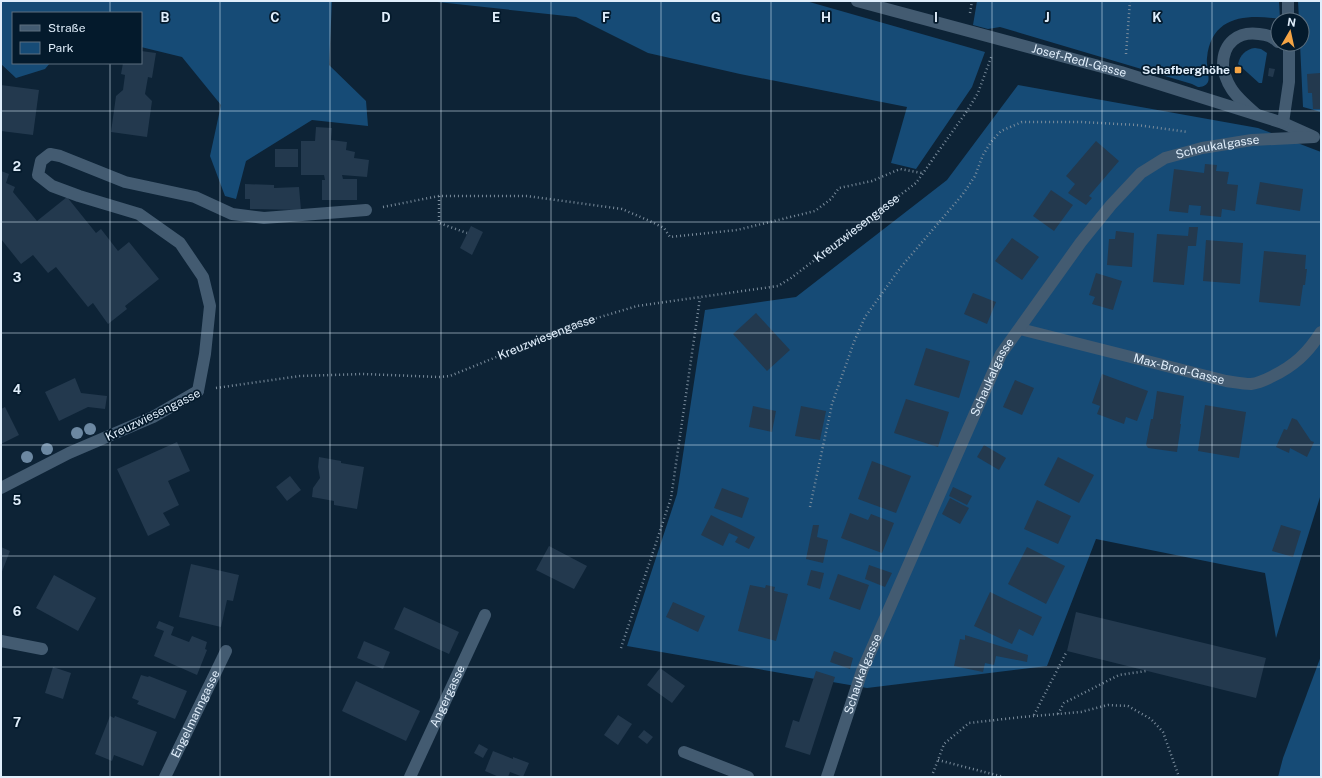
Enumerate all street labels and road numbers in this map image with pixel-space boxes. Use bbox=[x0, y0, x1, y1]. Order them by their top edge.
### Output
street label: Josef-Redl-Gasse bbox=[1030, 41, 1128, 80]
street label: Schaukalgasse bbox=[1174, 133, 1260, 162]
street label: Kreuzwiesengasse bbox=[811, 191, 902, 265]
street label: Kreuzwiesengasse bbox=[495, 312, 597, 363]
street label: Schaukalgasse bbox=[968, 335, 1017, 418]
street label: Max-Brod-Gasse bbox=[1132, 351, 1226, 387]
street label: Kreuzwiesengasse bbox=[103, 386, 203, 444]
street label: Schaukalgasse bbox=[841, 632, 884, 716]
street label: Angergasse bbox=[427, 663, 468, 730]
street label: Engelmanngasse bbox=[168, 668, 223, 760]

